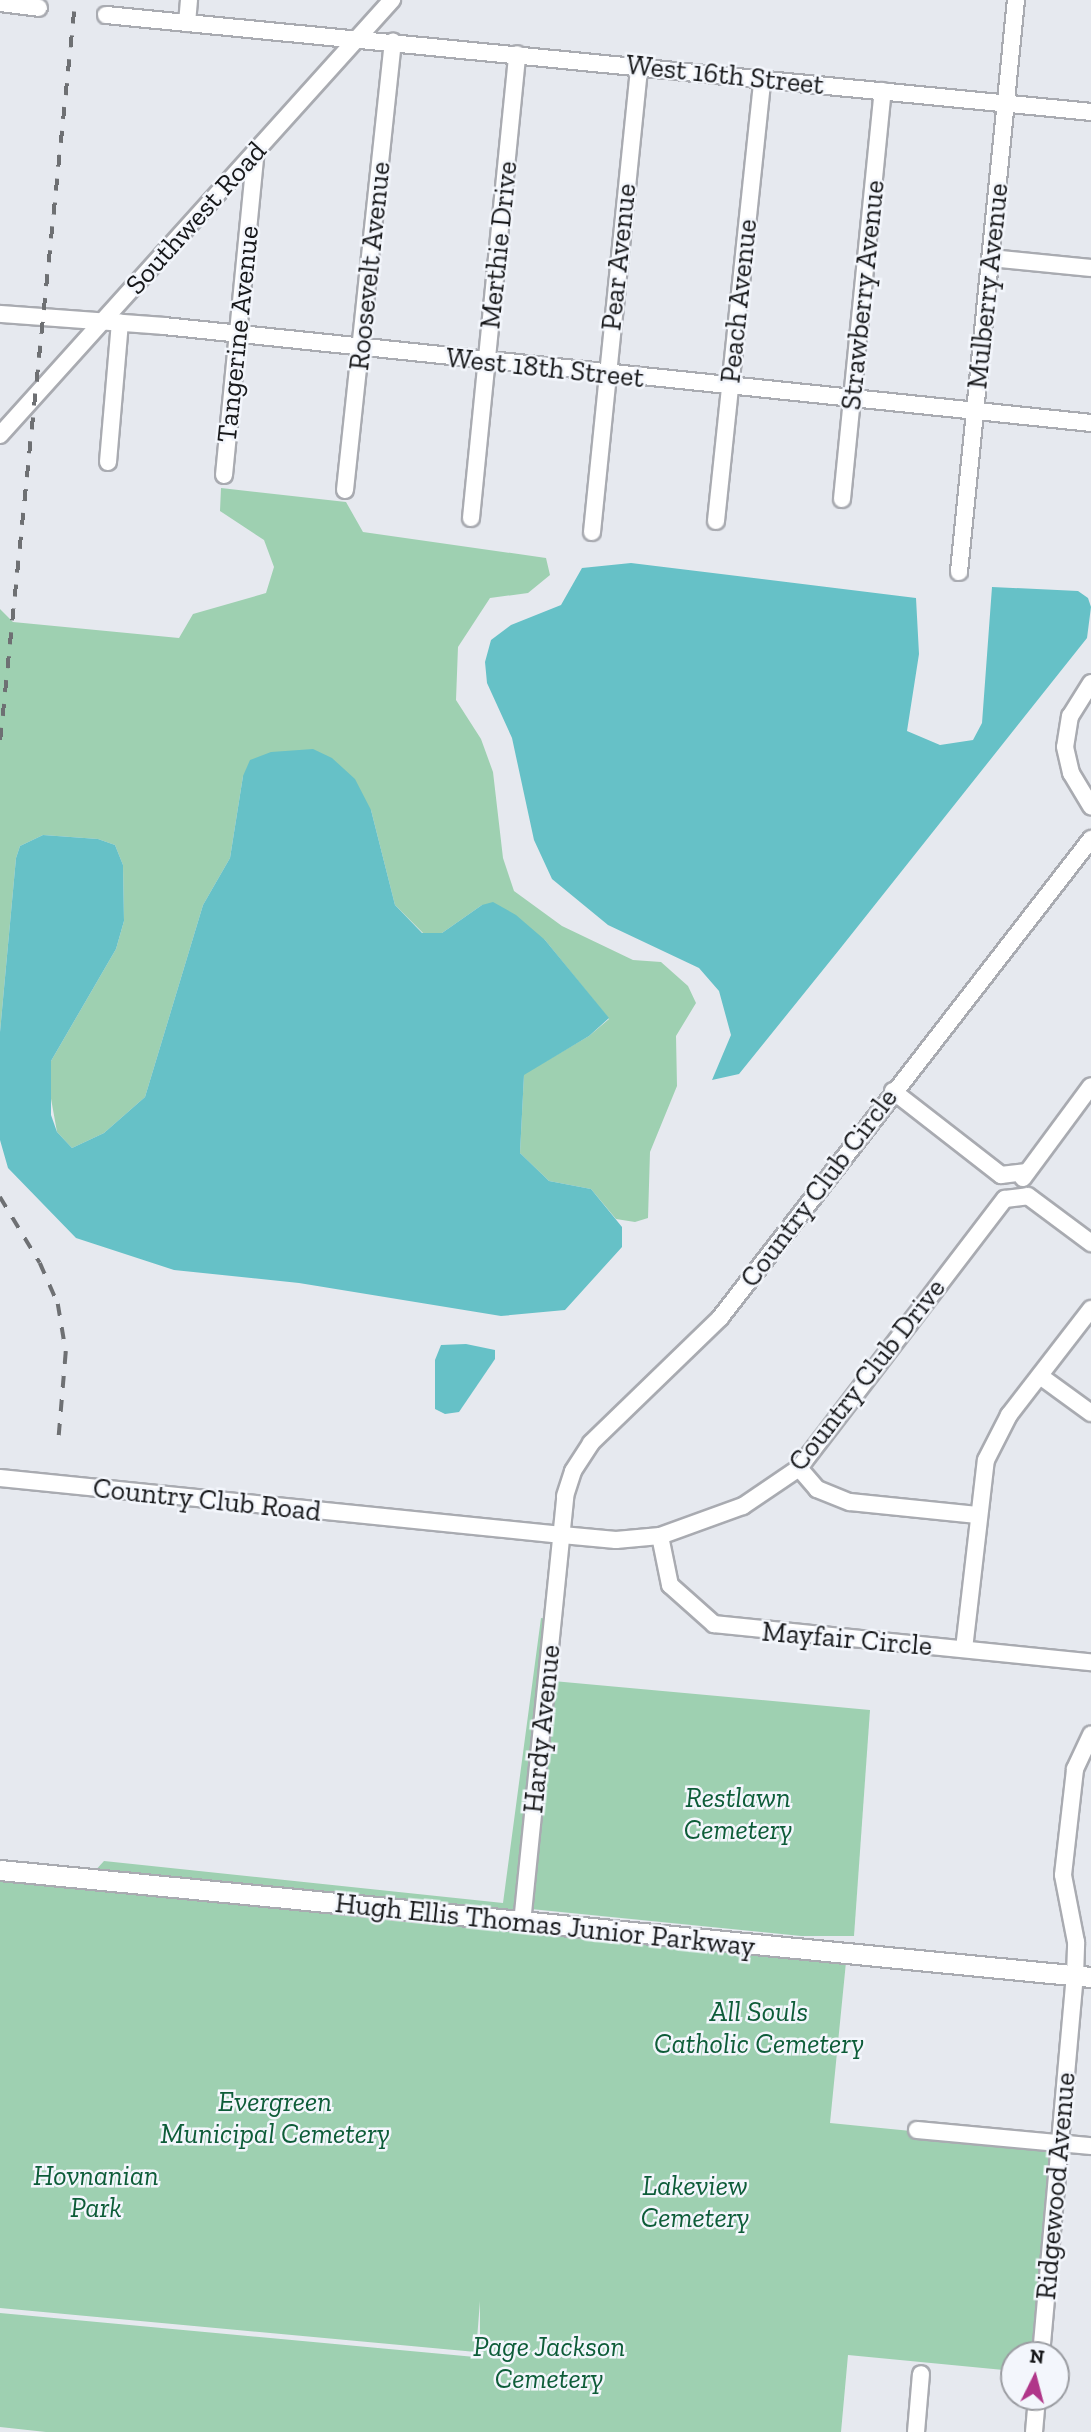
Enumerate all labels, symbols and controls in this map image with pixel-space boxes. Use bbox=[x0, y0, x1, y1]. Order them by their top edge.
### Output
street label: West 16th Street bbox=[624, 48, 826, 102]
street label: Southwest Road bbox=[119, 135, 273, 301]
street label: Roosevelt Avenue bbox=[342, 160, 398, 372]
street label: Merthie Drive bbox=[473, 160, 525, 330]
street label: Strawberry Avenue bbox=[834, 178, 892, 412]
street label: Pear Avenue bbox=[595, 181, 643, 333]
street label: Mulberry Avenue bbox=[960, 181, 1016, 391]
street label: Peach Avenue bbox=[714, 217, 764, 385]
street label: Tangerine Avenue bbox=[210, 224, 266, 444]
street label: West 18th Street bbox=[444, 341, 646, 395]
street label: Country Club Circle bbox=[733, 1082, 905, 1294]
street label: Country Club Drive bbox=[781, 1272, 953, 1478]
street label: Country Club Road bbox=[91, 1471, 323, 1529]
street label: Mayfair Circle bbox=[760, 1615, 934, 1663]
street label: Hardy Avenue bbox=[516, 1642, 568, 1816]
park label: Restlawn Cemetery bbox=[684, 1781, 792, 1847]
street label: Hugh Ellis Thomas Junior Parkway bbox=[333, 1886, 757, 1964]
park label: All Souls Catholic Cemetery bbox=[654, 1995, 864, 2061]
street label: Ridgewood Avenue bbox=[1029, 2070, 1083, 2302]
park label: Evergreen Municipal Cemetery bbox=[160, 2085, 390, 2151]
park label: Hovnanian Park bbox=[33, 2159, 159, 2225]
park label: Lakeview Cemetery bbox=[641, 2169, 749, 2235]
park label: Page Jackson Cemetery bbox=[473, 2330, 625, 2396]
north arrow bbox=[1000, 2341, 1070, 2411]
text: N bbox=[1029, 2344, 1045, 2369]

